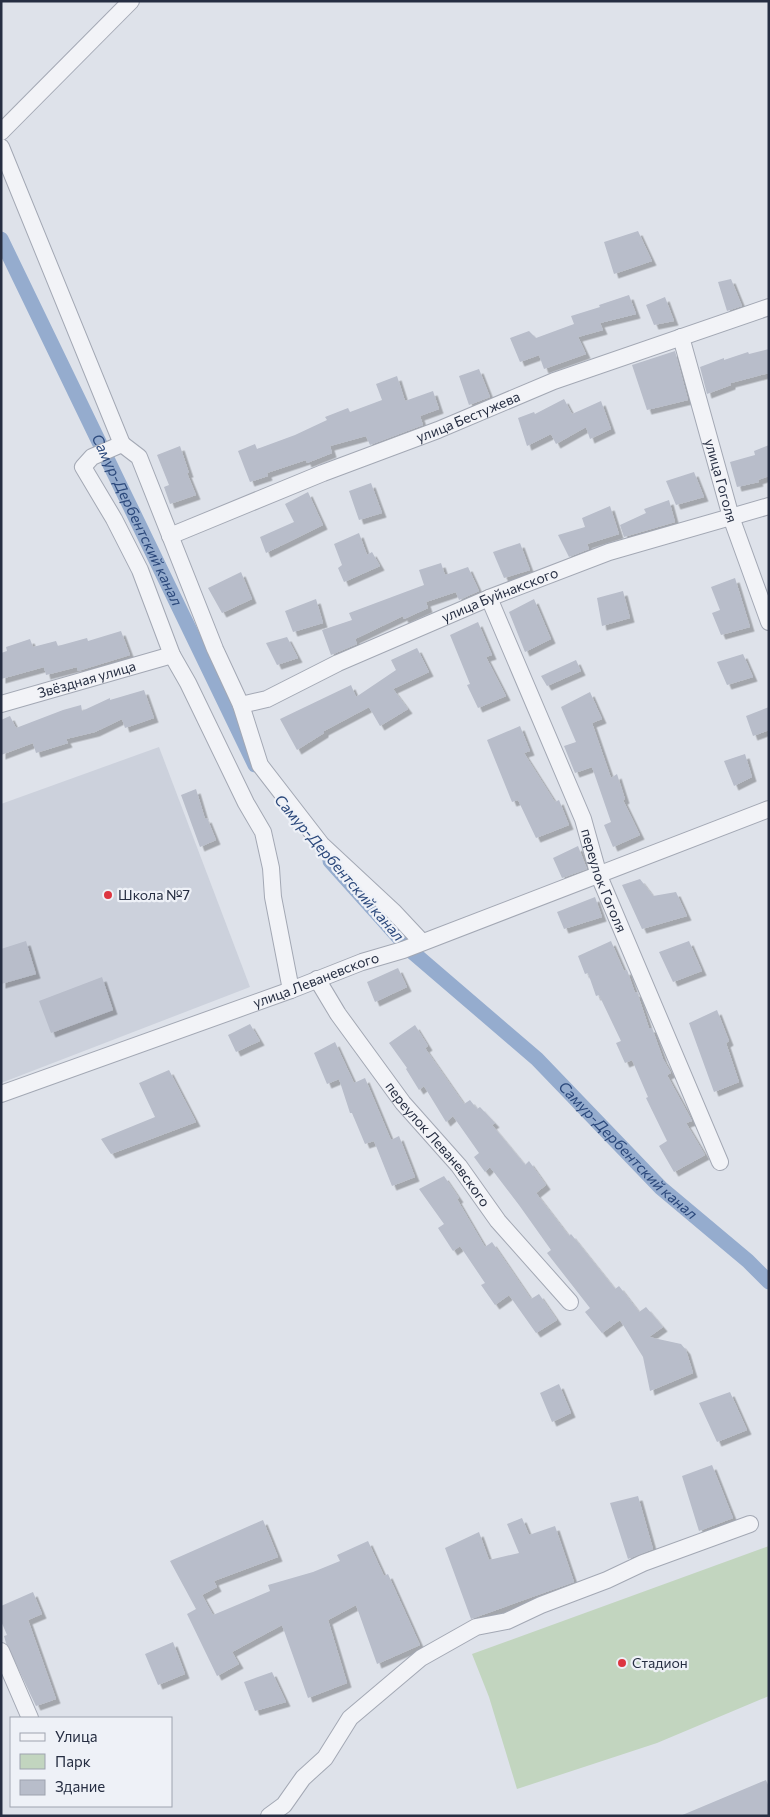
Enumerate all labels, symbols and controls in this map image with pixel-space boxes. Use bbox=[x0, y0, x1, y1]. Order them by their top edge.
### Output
street label: улица Бестужева bbox=[414, 387, 522, 445]
water label: Самур-Дербентский канал bbox=[88, 431, 187, 609]
street label: улица Гоголя bbox=[702, 437, 741, 525]
street label: улица Буйнакского bbox=[439, 563, 560, 625]
street label: Звёздная улица bbox=[35, 657, 138, 701]
water label: Самур-Дербентский канал bbox=[271, 790, 409, 945]
street label: переулок Гоголя bbox=[578, 826, 631, 935]
place label: Школа №7 bbox=[118, 886, 190, 903]
marker: Школа №7 bbox=[102, 889, 114, 901]
street label: улица Леваневского bbox=[251, 949, 381, 1011]
water label: Самур-Дербентский канал bbox=[555, 1077, 702, 1223]
street label: переулок Леваневского bbox=[382, 1078, 494, 1210]
place label: Стадион bbox=[632, 1654, 688, 1671]
marker: Стадион bbox=[616, 1657, 628, 1669]
legend bbox=[10, 1717, 172, 1807]
text: Улица bbox=[55, 1727, 97, 1745]
text: Парк bbox=[55, 1752, 91, 1770]
text: Здание bbox=[55, 1777, 105, 1795]

